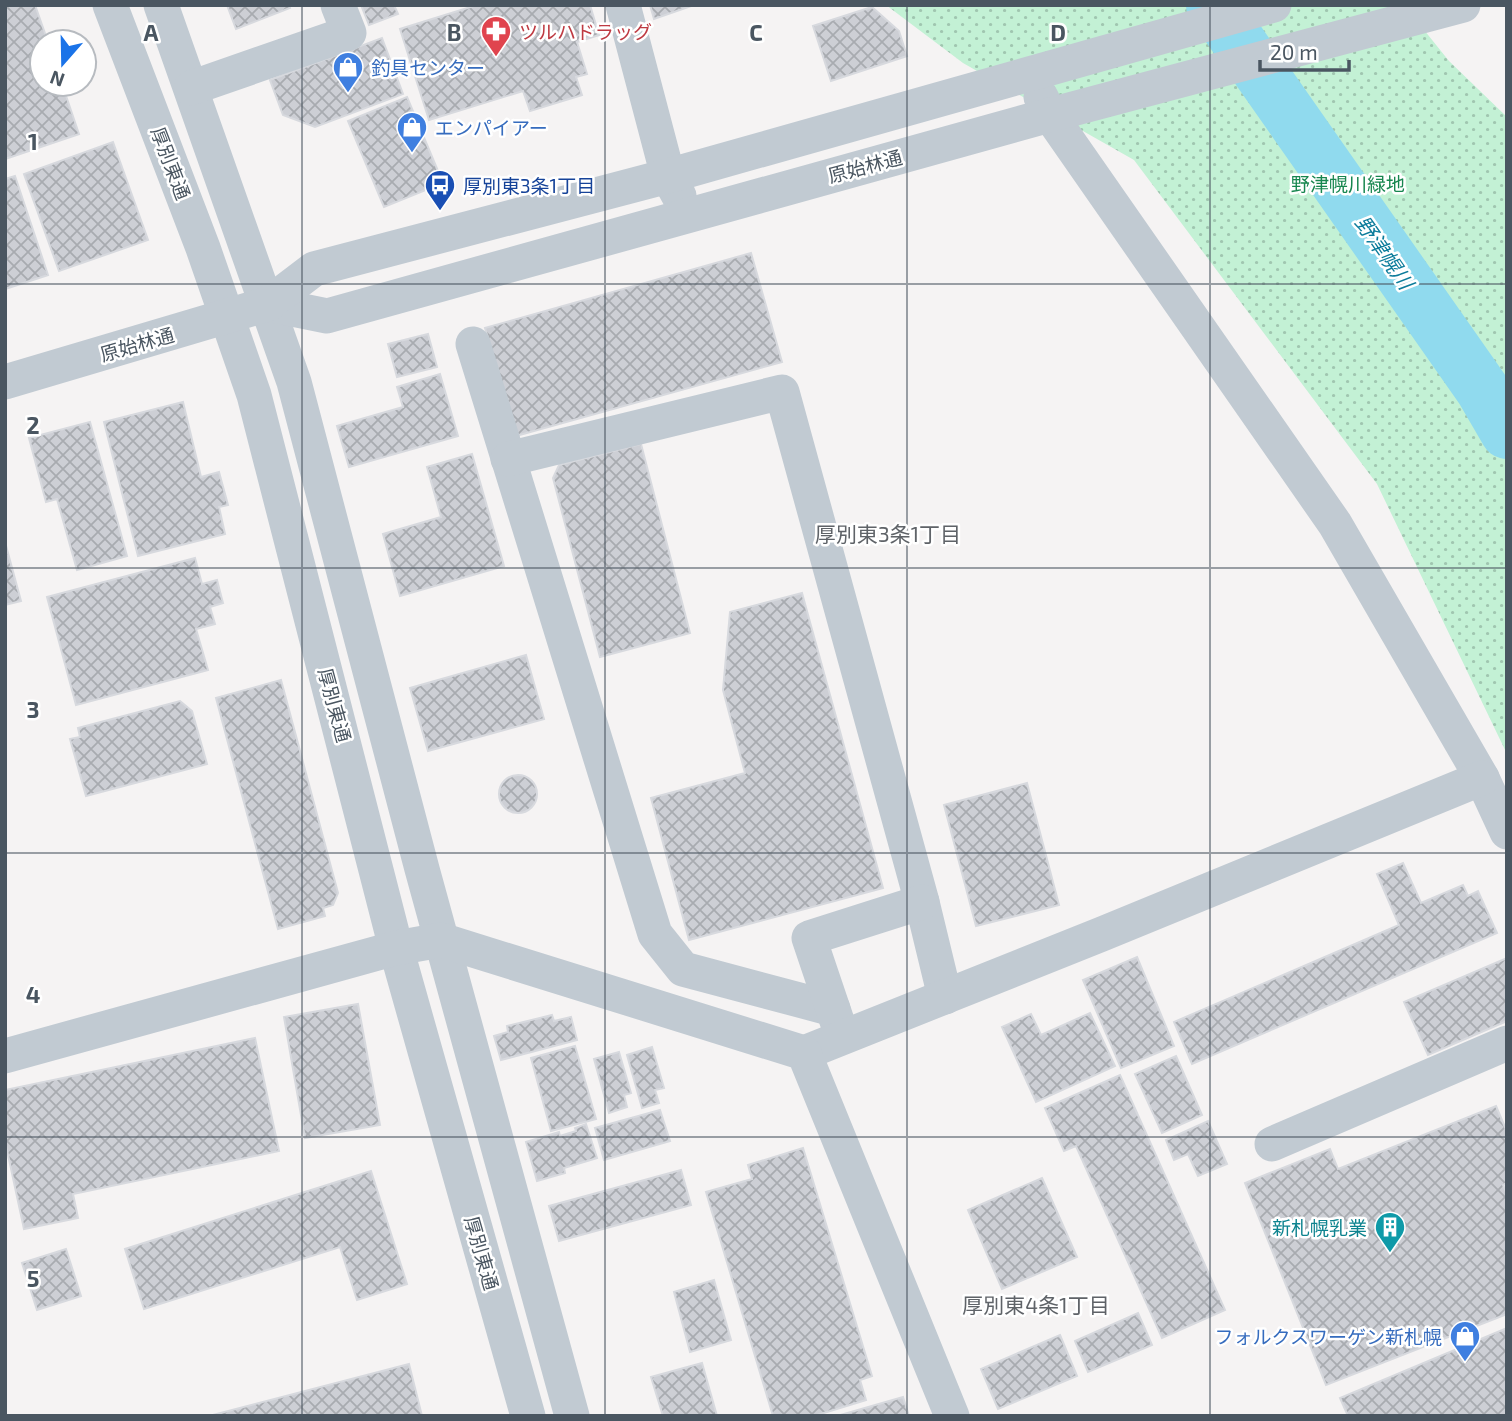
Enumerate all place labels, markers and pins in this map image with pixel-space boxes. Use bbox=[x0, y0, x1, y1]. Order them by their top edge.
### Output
pharmacy icon: ツルハドラッグ bbox=[479, 14, 513, 58]
place label: ツルハドラッグ bbox=[519, 20, 652, 43]
shop icon: 釣具センター bbox=[331, 50, 365, 94]
place label: 釣具センター bbox=[371, 56, 485, 79]
shop icon: エンパイアー bbox=[395, 110, 429, 154]
place label: エンパイアー bbox=[435, 116, 548, 139]
bus stop icon: 厚別東3条1丁目 bbox=[423, 168, 457, 212]
place label: 厚別東3条1丁目 bbox=[463, 174, 595, 197]
building icon: 新札幌乳業 bbox=[1373, 1210, 1407, 1254]
place label: 新札幌乳業 bbox=[1272, 1216, 1367, 1239]
shop icon: フォルクスワーゲン新札幌 bbox=[1448, 1319, 1482, 1363]
place label: フォルクスワーゲン新札幌 bbox=[1215, 1325, 1442, 1348]

